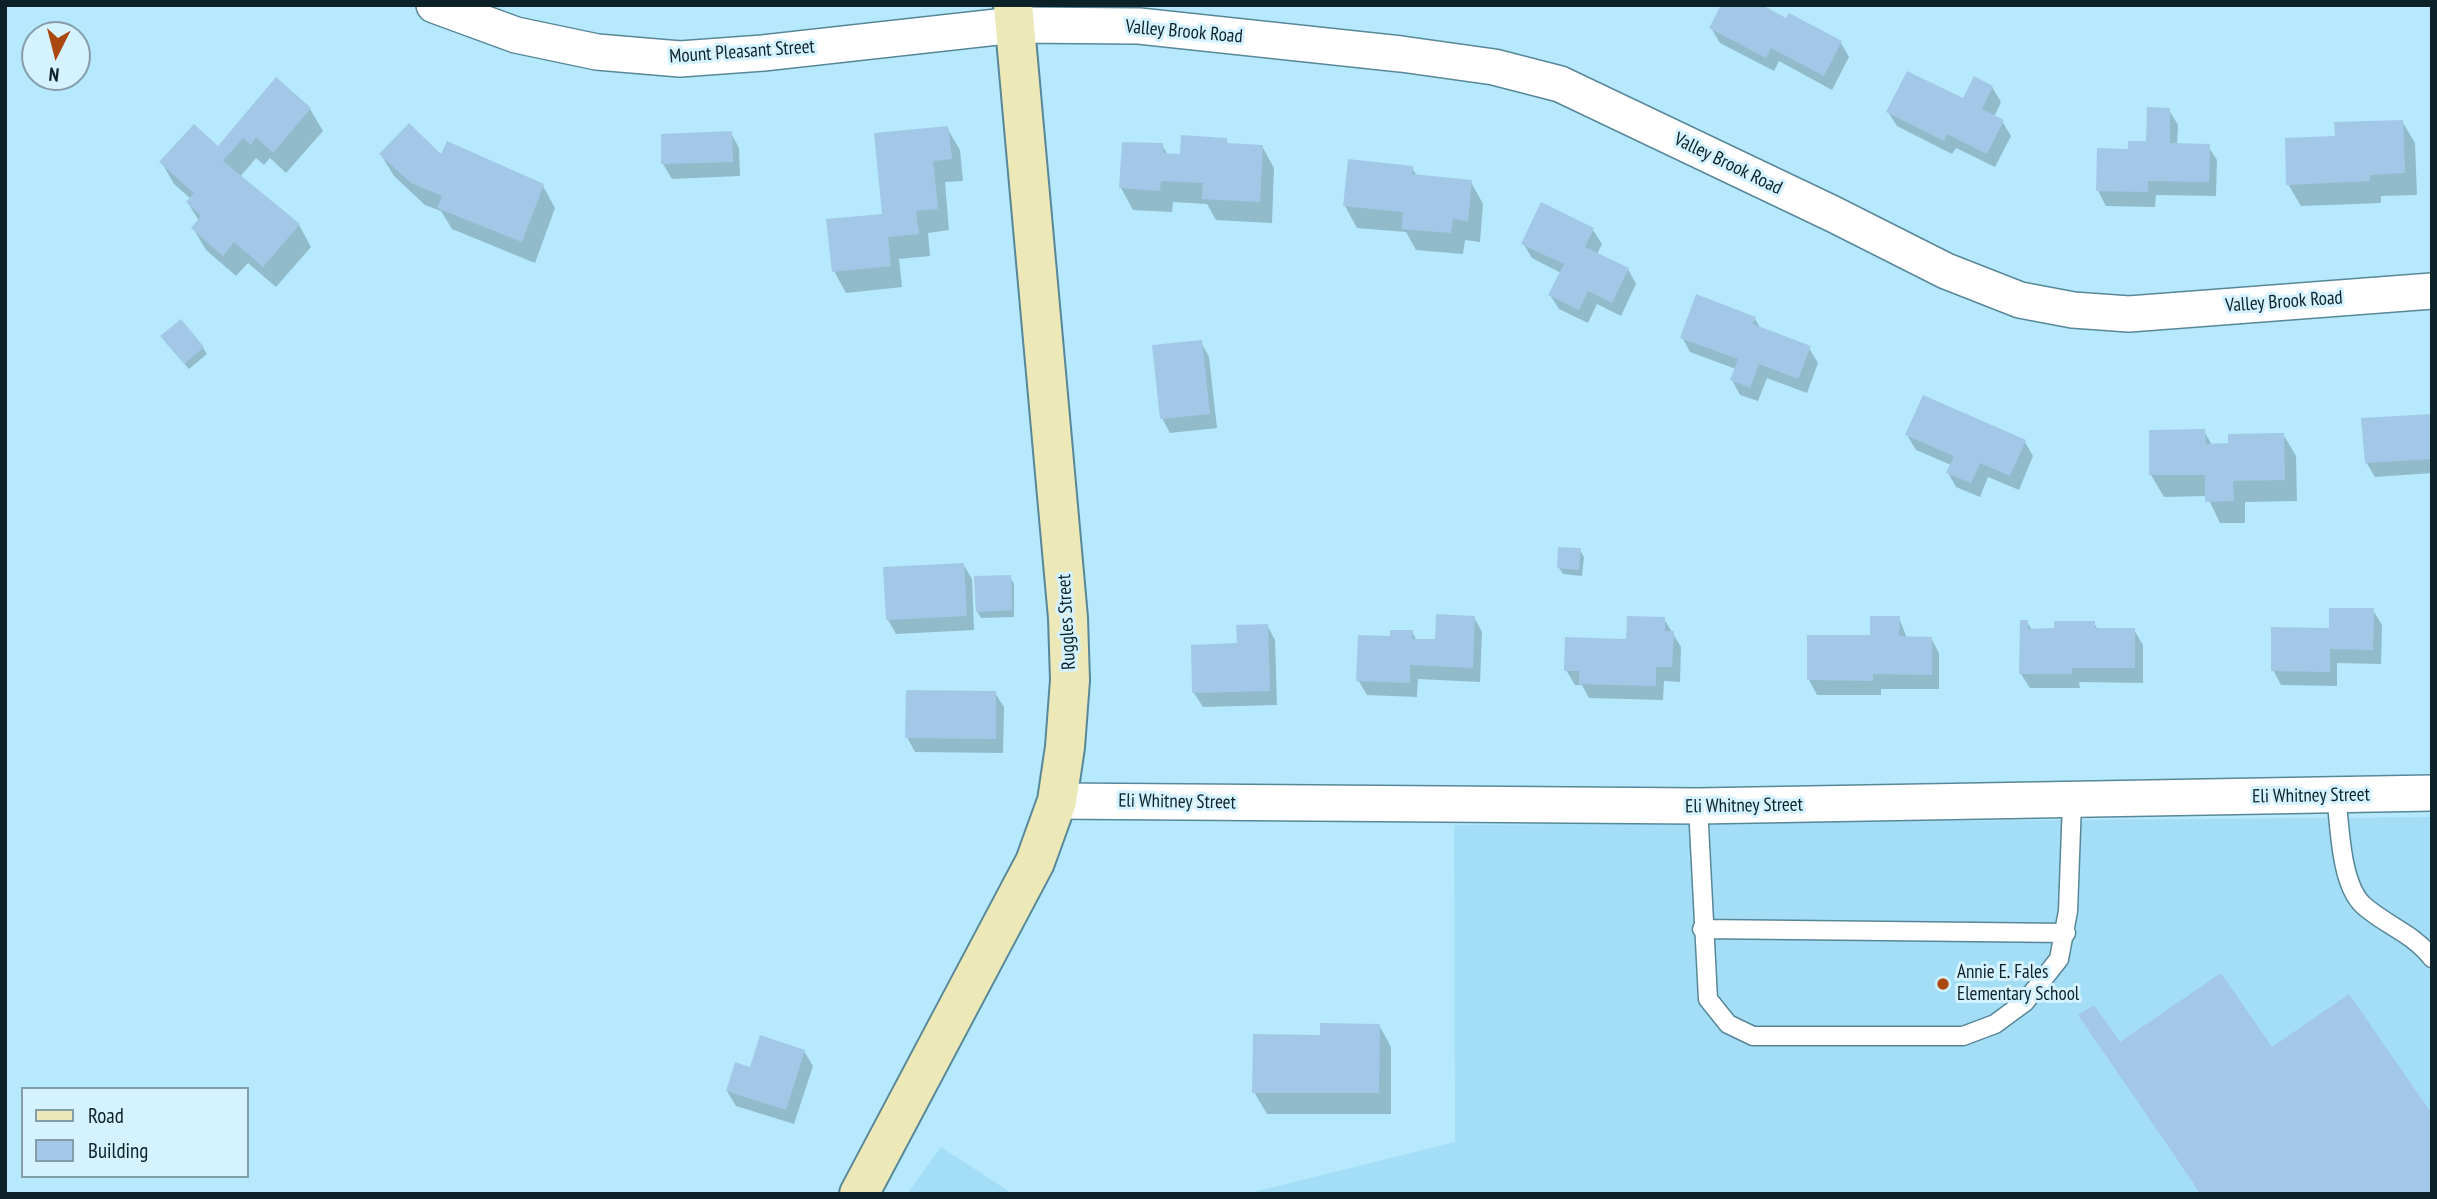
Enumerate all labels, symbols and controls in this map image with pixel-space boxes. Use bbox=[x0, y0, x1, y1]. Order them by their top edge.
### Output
street label: Valley Brook Road bbox=[1124, 16, 1244, 48]
north arrow bbox=[21, 21, 91, 91]
street label: Mount Pleasant Street bbox=[669, 36, 815, 68]
text: N bbox=[48, 62, 60, 87]
street label: Valley Brook Road bbox=[1670, 128, 1786, 200]
street label: Valley Brook Road bbox=[2225, 287, 2343, 317]
street label: Ruggles Street bbox=[1053, 574, 1081, 670]
street label: Eli Whitney Street bbox=[2252, 784, 2370, 808]
street label: Eli Whitney Street bbox=[1118, 790, 1236, 814]
street label: Eli Whitney Street bbox=[1685, 794, 1803, 818]
place label: Annie E. Fales Elementary School bbox=[1957, 962, 2079, 1006]
marker: Annie E. Fales Elementary School bbox=[1935, 976, 1951, 992]
legend bbox=[21, 1087, 248, 1178]
text: Road bbox=[88, 1102, 124, 1129]
text: Building bbox=[88, 1137, 148, 1164]

